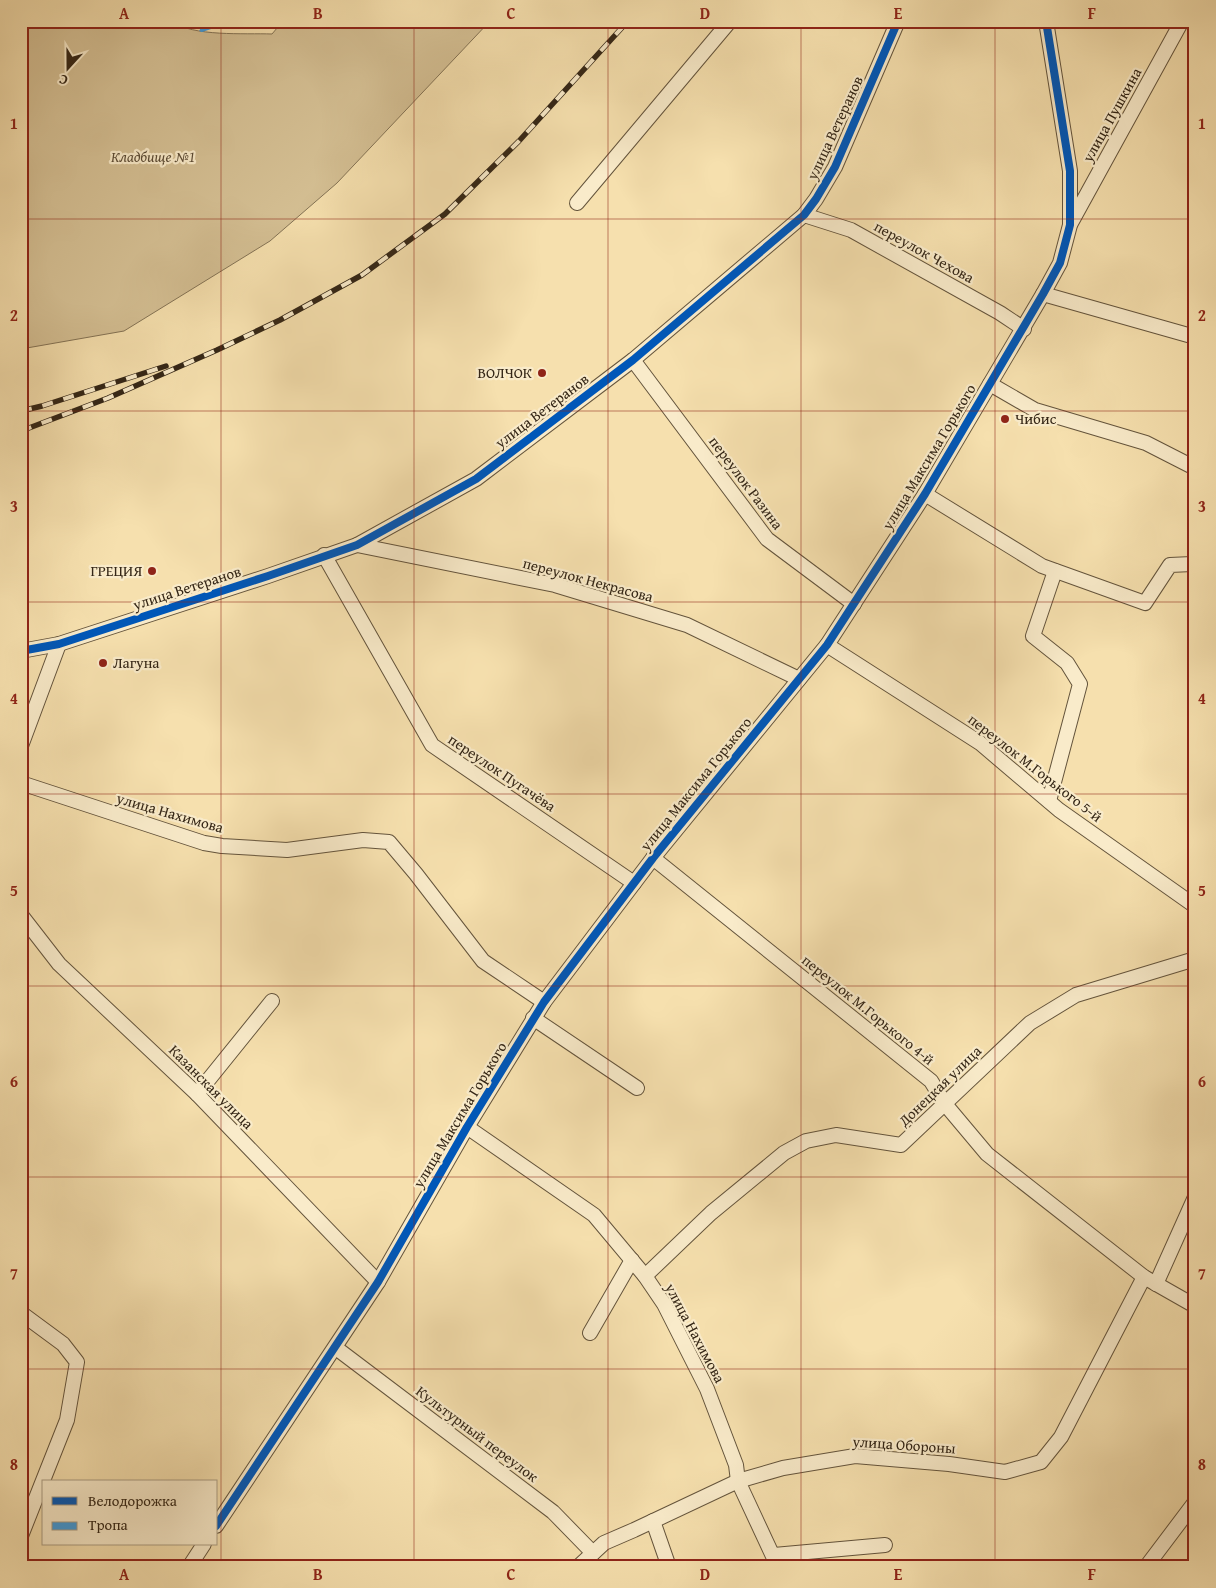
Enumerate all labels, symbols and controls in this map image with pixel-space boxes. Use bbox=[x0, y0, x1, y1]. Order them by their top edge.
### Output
text: A bbox=[119, 1, 130, 25]
text: B bbox=[313, 1, 323, 25]
text: C bbox=[506, 1, 516, 25]
text: D bbox=[700, 1, 710, 25]
text: E bbox=[894, 1, 903, 25]
text: F bbox=[1088, 1, 1096, 25]
north arrow bbox=[42, 42, 92, 92]
street label: улица Пушкина bbox=[1076, 63, 1147, 167]
text: С bbox=[56, 69, 71, 91]
street label: улица Ветеранов bbox=[801, 72, 868, 184]
text: 1 bbox=[10, 111, 18, 135]
text: 1 bbox=[1198, 111, 1206, 135]
park label: Кладбище №1 bbox=[111, 146, 195, 167]
street label: переулок Чехова bbox=[870, 215, 979, 288]
text: 2 bbox=[10, 303, 18, 327]
text: 2 bbox=[1198, 303, 1206, 327]
place label: ВОЛЧОК bbox=[477, 362, 533, 383]
marker: ВОЛЧОК bbox=[536, 367, 548, 379]
street label: улица Ветеранов bbox=[490, 368, 593, 453]
street label: улица Максима Горького bbox=[876, 380, 981, 535]
place label: Чибис bbox=[1015, 408, 1057, 429]
marker: Чибис bbox=[999, 413, 1011, 425]
street label: переулок Разина bbox=[704, 432, 789, 534]
text: 3 bbox=[10, 494, 18, 518]
text: 3 bbox=[1198, 494, 1206, 518]
street label: переулок Некрасова bbox=[521, 552, 656, 607]
place label: ГРЕЦИЯ bbox=[90, 560, 142, 581]
street label: улица Ветеранов bbox=[129, 560, 244, 615]
marker: ГРЕЦИЯ bbox=[146, 565, 158, 577]
place label: Лагуна bbox=[113, 652, 160, 673]
marker: Лагуна bbox=[97, 657, 109, 669]
text: 4 bbox=[10, 686, 18, 710]
text: 4 bbox=[1198, 686, 1206, 710]
street label: переулок М.Горького 5-й bbox=[964, 709, 1107, 827]
street label: улица Максима Горького bbox=[634, 712, 757, 856]
street label: переулок Пугачёва bbox=[444, 729, 561, 817]
street label: улица Нахимова bbox=[113, 787, 227, 838]
text: 5 bbox=[10, 878, 18, 902]
text: 5 bbox=[1198, 878, 1206, 902]
street label: переулок М.Горького 4-й bbox=[798, 950, 939, 1070]
street label: улица Максима Горького bbox=[407, 1038, 512, 1193]
street label: Казанская улица bbox=[164, 1040, 259, 1134]
street label: Донецкая улица bbox=[893, 1040, 986, 1131]
text: 6 bbox=[10, 1069, 18, 1093]
text: 6 bbox=[1198, 1069, 1206, 1093]
text: 7 bbox=[10, 1261, 18, 1285]
text: 7 bbox=[1198, 1261, 1206, 1285]
street label: улица Нахимова bbox=[660, 1278, 731, 1387]
street label: Культурный переулок bbox=[412, 1380, 543, 1487]
street label: улица Обороны bbox=[851, 1430, 957, 1459]
text: 8 bbox=[10, 1452, 18, 1476]
text: 8 bbox=[1198, 1452, 1206, 1476]
legend bbox=[42, 1480, 218, 1546]
text: Велодорожка bbox=[88, 1490, 178, 1511]
text: Тропа bbox=[88, 1514, 129, 1535]
text: A bbox=[119, 1562, 130, 1586]
text: B bbox=[313, 1562, 323, 1586]
text: C bbox=[506, 1562, 516, 1586]
text: D bbox=[700, 1562, 710, 1586]
text: E bbox=[894, 1562, 903, 1586]
text: F bbox=[1088, 1562, 1096, 1586]

